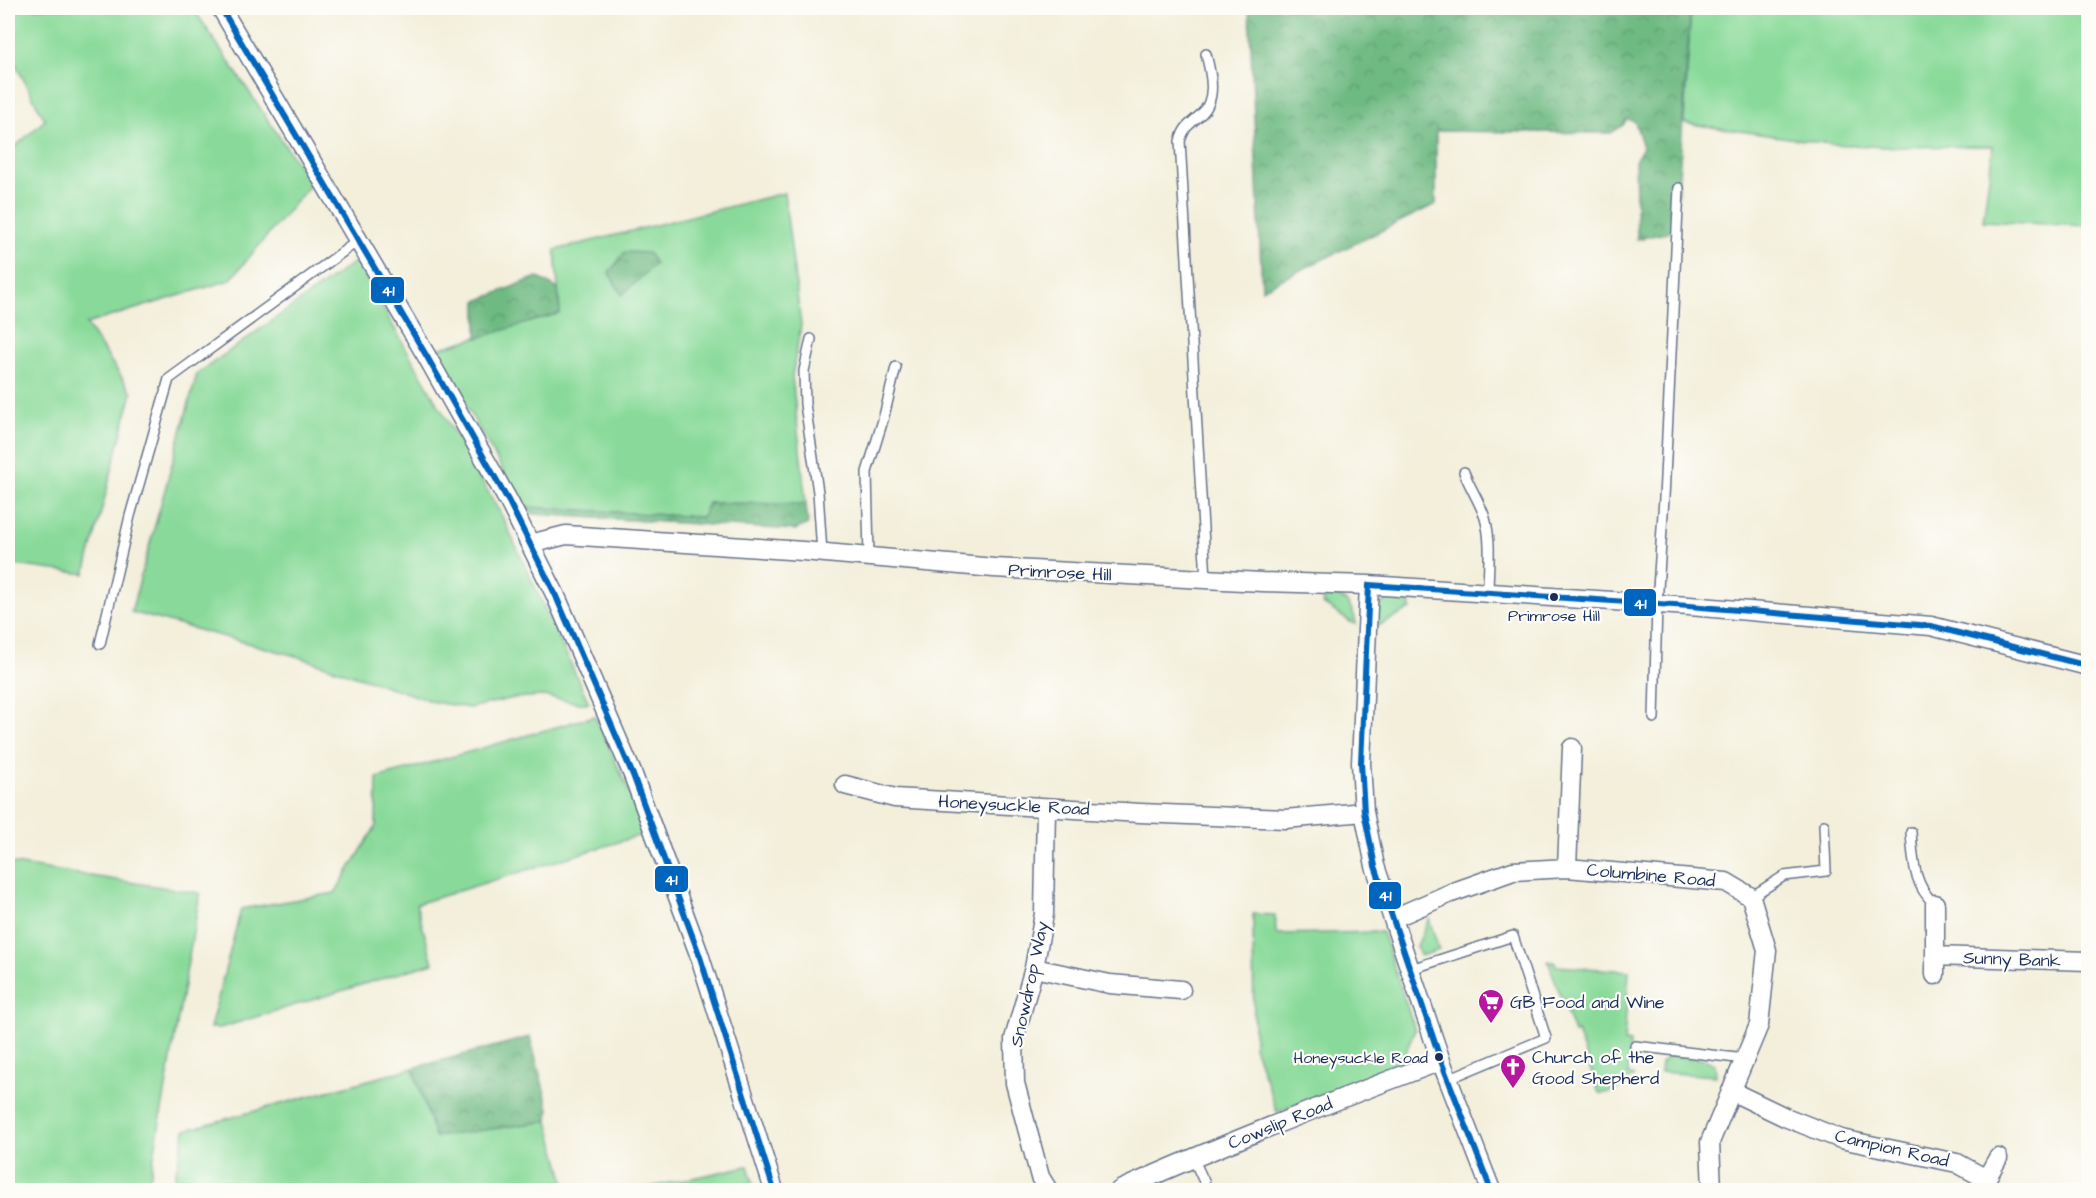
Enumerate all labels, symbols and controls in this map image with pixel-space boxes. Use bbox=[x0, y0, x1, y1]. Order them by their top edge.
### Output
line badge: 41 bbox=[370, 276, 405, 304]
text: 41 bbox=[382, 280, 395, 302]
street label: Primrose Hill bbox=[1008, 557, 1112, 588]
line badge: 41 bbox=[1623, 588, 1657, 617]
marker: Primrose Hill bbox=[1548, 591, 1560, 603]
text: 41 bbox=[1634, 593, 1647, 615]
place label: Primrose Hill bbox=[1508, 605, 1600, 627]
street label: Honeysuckle Road bbox=[938, 789, 1090, 823]
street label: Columbine Road bbox=[1586, 857, 1716, 894]
line badge: 41 bbox=[654, 865, 689, 893]
text: 41 bbox=[665, 869, 678, 891]
line badge: 41 bbox=[1368, 881, 1402, 910]
text: 41 bbox=[1379, 885, 1392, 907]
street label: Snowdrop Way bbox=[1004, 919, 1056, 1049]
street label: Sunny Bank bbox=[1963, 945, 2061, 975]
supermarket icon: GB Food and Wine bbox=[1476, 987, 1506, 1025]
place label: GB Food and Wine bbox=[1510, 990, 1665, 1015]
place label: Church of the Good Shepherd bbox=[1532, 1045, 1659, 1091]
place label: Honeysuckle Road bbox=[1293, 1047, 1428, 1070]
marker: Honeysuckle Road bbox=[1433, 1051, 1445, 1063]
church icon: Church of the Good Shepherd bbox=[1498, 1052, 1528, 1090]
street label: Cowslip Road bbox=[1224, 1091, 1336, 1156]
street label: Campion Road bbox=[1832, 1123, 1951, 1174]

